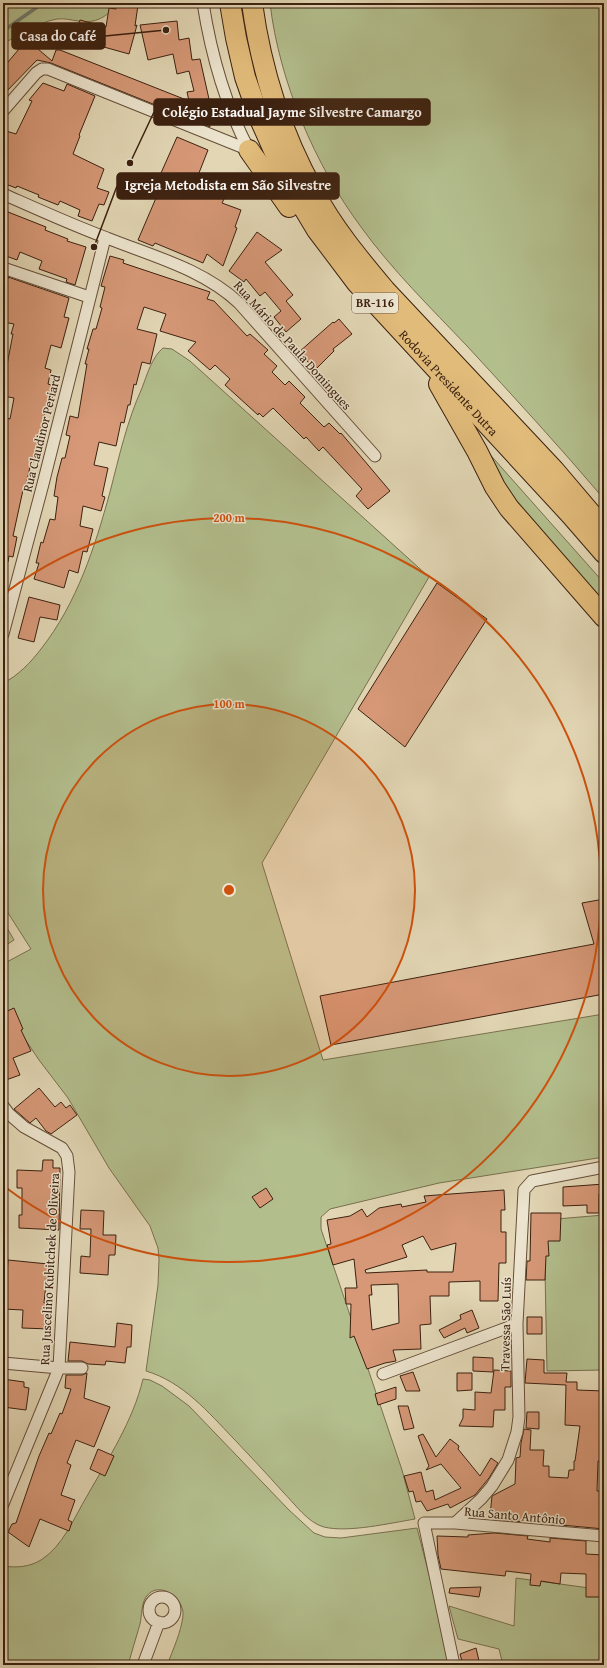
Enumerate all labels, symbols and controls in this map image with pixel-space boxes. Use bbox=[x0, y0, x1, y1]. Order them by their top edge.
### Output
callout: Casa do Café bbox=[12, 23, 105, 49]
text: Casa do Café bbox=[20, 26, 97, 46]
callout: Colégio Estadual Jayme Silvestre Camargo bbox=[154, 99, 430, 125]
text: Colégio Estadual Jayme Silvestre Camargo bbox=[162, 102, 422, 122]
callout: Igreja Metodista em São Silvestre bbox=[117, 173, 339, 199]
text: Igreja Metodista em São Silvestre bbox=[125, 175, 331, 195]
street label: Rua Mário de Paula Domingues bbox=[229, 276, 356, 414]
road number: BR-116 bbox=[352, 293, 398, 313]
street label: Rodovia Presidente Dutra bbox=[394, 325, 503, 441]
street label: Rua Claudinor Periard bbox=[18, 372, 65, 494]
text: 200 m bbox=[213, 509, 246, 526]
text: 100 m bbox=[213, 695, 246, 712]
centre of rings bbox=[222, 883, 236, 897]
street label: Rua Juscelino Kubitchek de Oliveira bbox=[35, 1172, 64, 1366]
street label: Travessa São Luís bbox=[495, 1277, 516, 1371]
street label: Rua Santo Antônio bbox=[464, 1502, 567, 1529]

